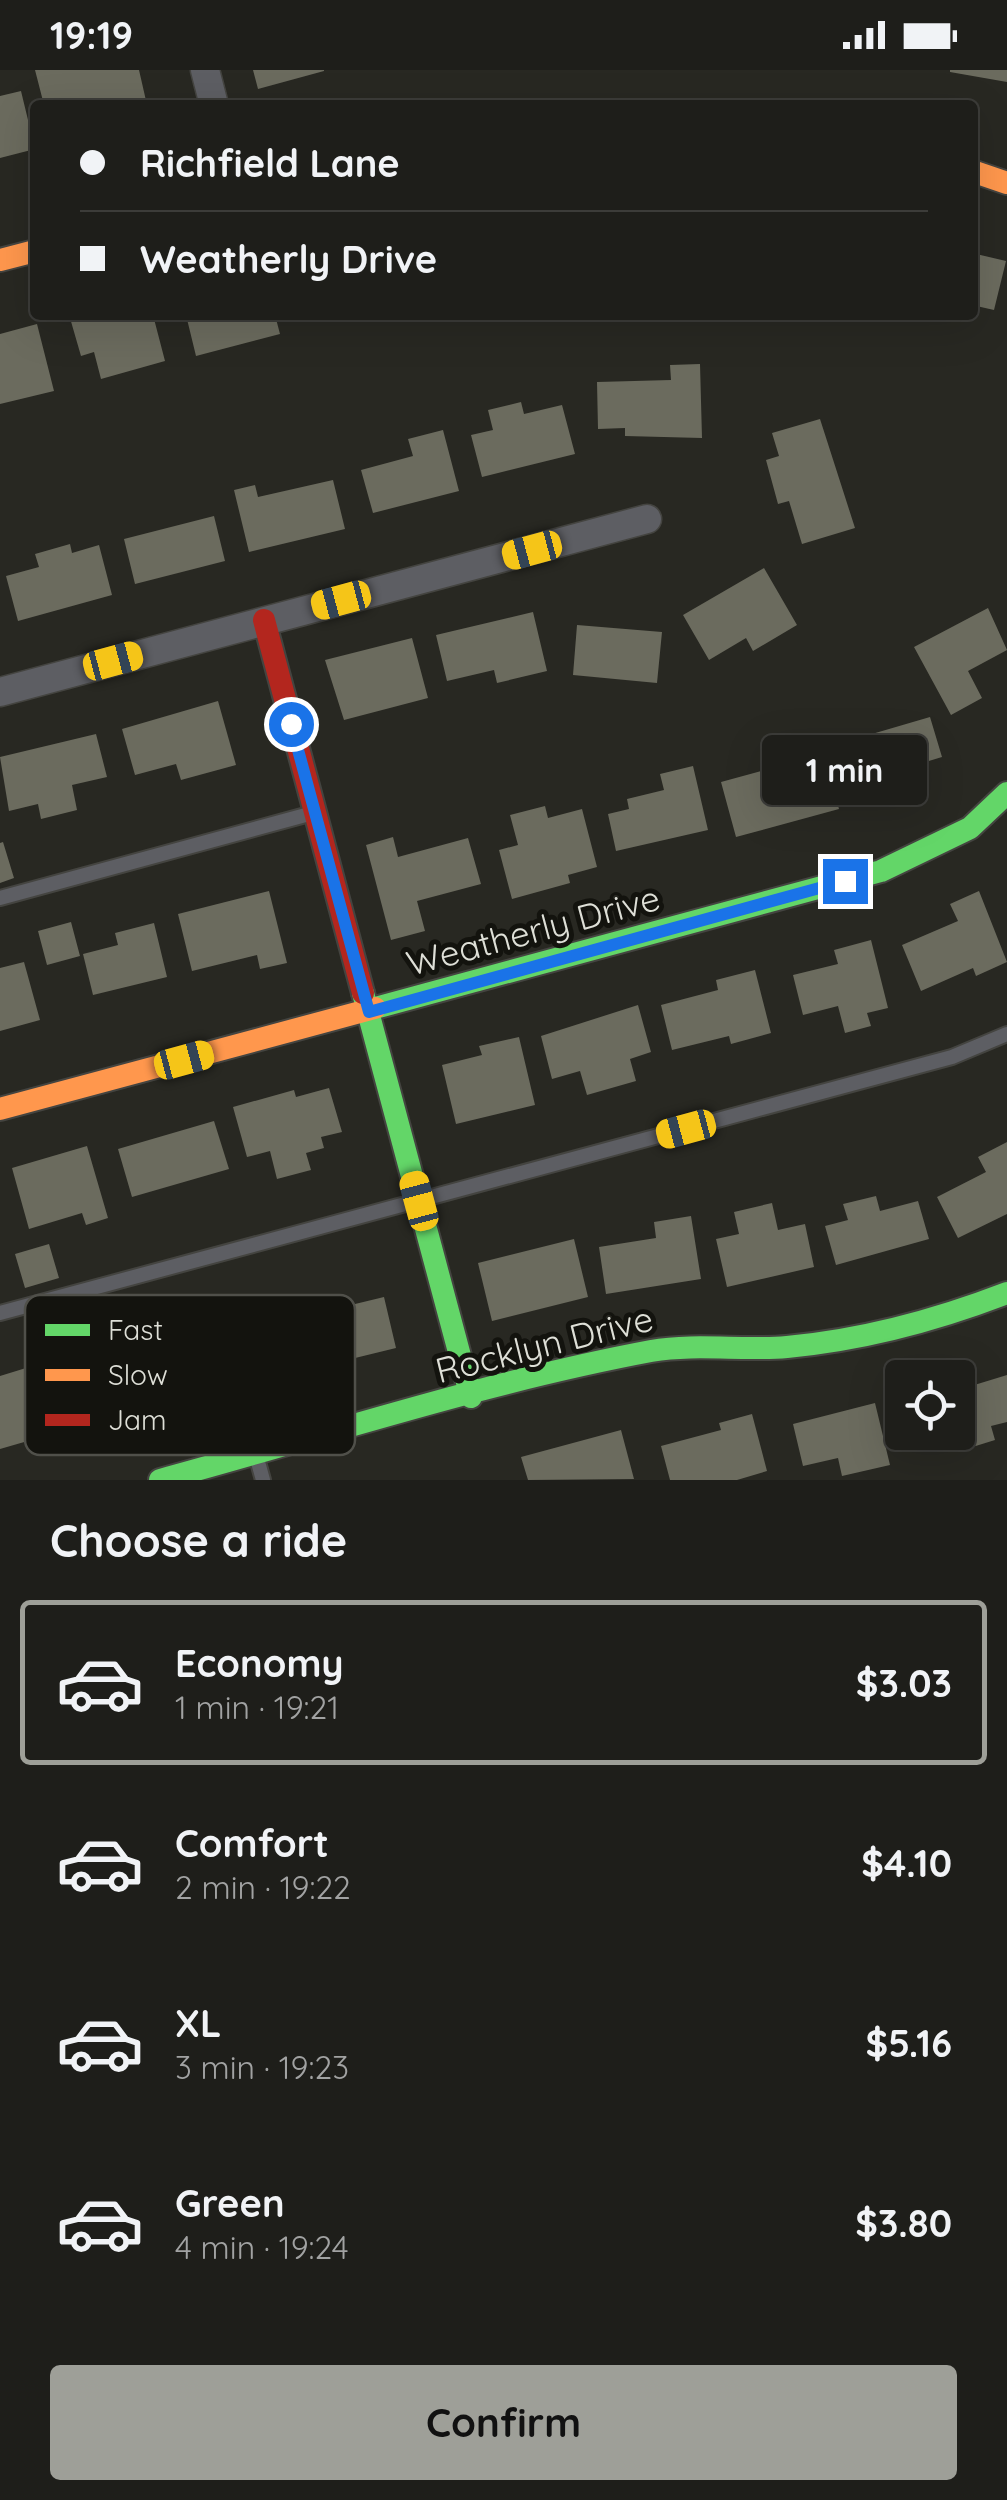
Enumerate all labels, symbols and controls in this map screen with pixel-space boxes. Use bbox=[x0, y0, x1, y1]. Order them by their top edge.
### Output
text: 19:19 bbox=[50, 11, 133, 59]
text: Richfield Lane bbox=[140, 139, 400, 187]
text: Weatherly Drive bbox=[140, 235, 437, 283]
car bbox=[499, 528, 565, 572]
car bbox=[308, 578, 374, 622]
car bbox=[80, 639, 146, 683]
route start bbox=[269, 702, 314, 747]
callout: 1 min bbox=[762, 736, 928, 806]
text: 1 min bbox=[806, 750, 883, 790]
route end bbox=[823, 859, 868, 904]
street label: Weatherly Drive bbox=[401, 875, 665, 985]
car bbox=[151, 1038, 217, 1082]
car bbox=[653, 1107, 719, 1151]
car bbox=[397, 1168, 441, 1234]
legend bbox=[25, 1295, 355, 1455]
street label: Rocklyn Drive bbox=[431, 1296, 657, 1392]
text: Fast bbox=[108, 1312, 163, 1347]
text: Slow bbox=[108, 1357, 168, 1392]
map controls bbox=[885, 1360, 975, 1450]
button: locate bbox=[885, 1360, 975, 1450]
text: Jam bbox=[108, 1402, 167, 1437]
text: Choose a ride bbox=[50, 1512, 347, 1568]
icon: car bbox=[55, 1638, 145, 1728]
text: Economy bbox=[175, 1639, 344, 1687]
text: $3.03 bbox=[856, 1659, 952, 1707]
text: 1 min · 19:21 bbox=[175, 1687, 339, 1727]
icon: car bbox=[55, 1818, 145, 1908]
text: Comfort bbox=[175, 1819, 329, 1867]
text: $4.10 bbox=[861, 1839, 952, 1887]
text: 2 min · 19:22 bbox=[175, 1867, 351, 1907]
icon: car bbox=[55, 1998, 145, 2088]
text: XL bbox=[175, 1999, 221, 2047]
text: $5.16 bbox=[866, 2019, 952, 2067]
text: 3 min · 19:23 bbox=[175, 2047, 349, 2087]
icon: car bbox=[55, 2178, 145, 2268]
text: Green bbox=[175, 2179, 285, 2227]
text: $3.80 bbox=[855, 2199, 952, 2247]
text: 4 min · 19:24 bbox=[175, 2227, 349, 2267]
button: Confirm bbox=[50, 2365, 957, 2480]

